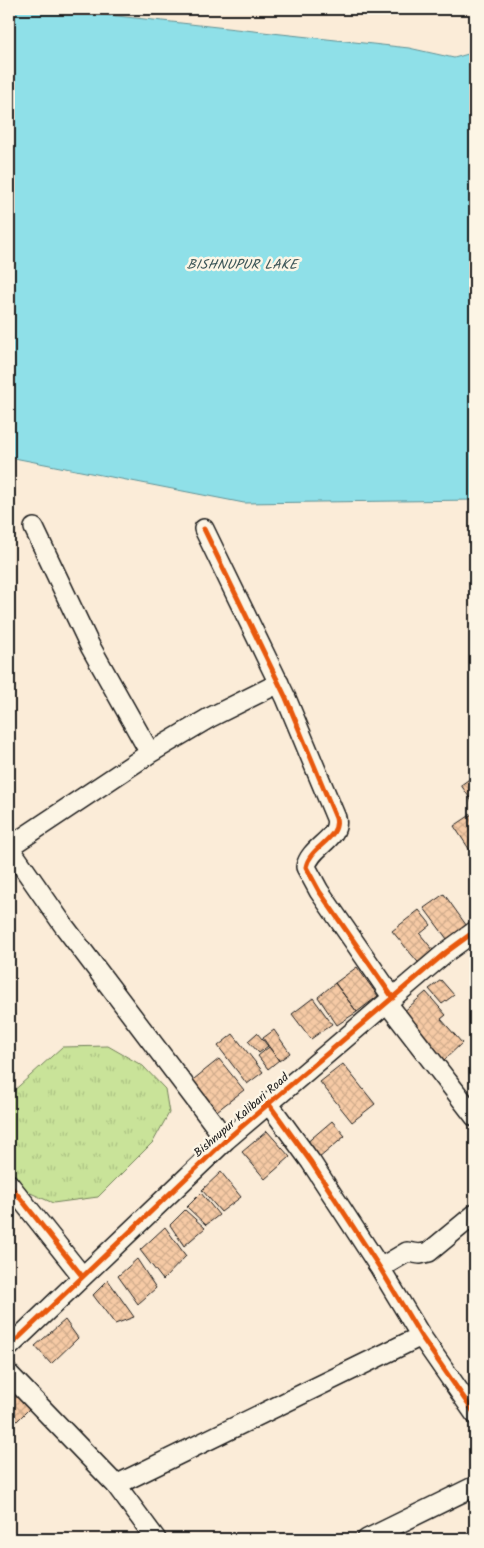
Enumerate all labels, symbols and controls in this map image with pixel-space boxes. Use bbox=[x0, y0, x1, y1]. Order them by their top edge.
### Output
water label: BISHNUPUR LAKE bbox=[187, 254, 300, 276]
street label: Bishnupur Kalibari Road bbox=[190, 1068, 294, 1162]

